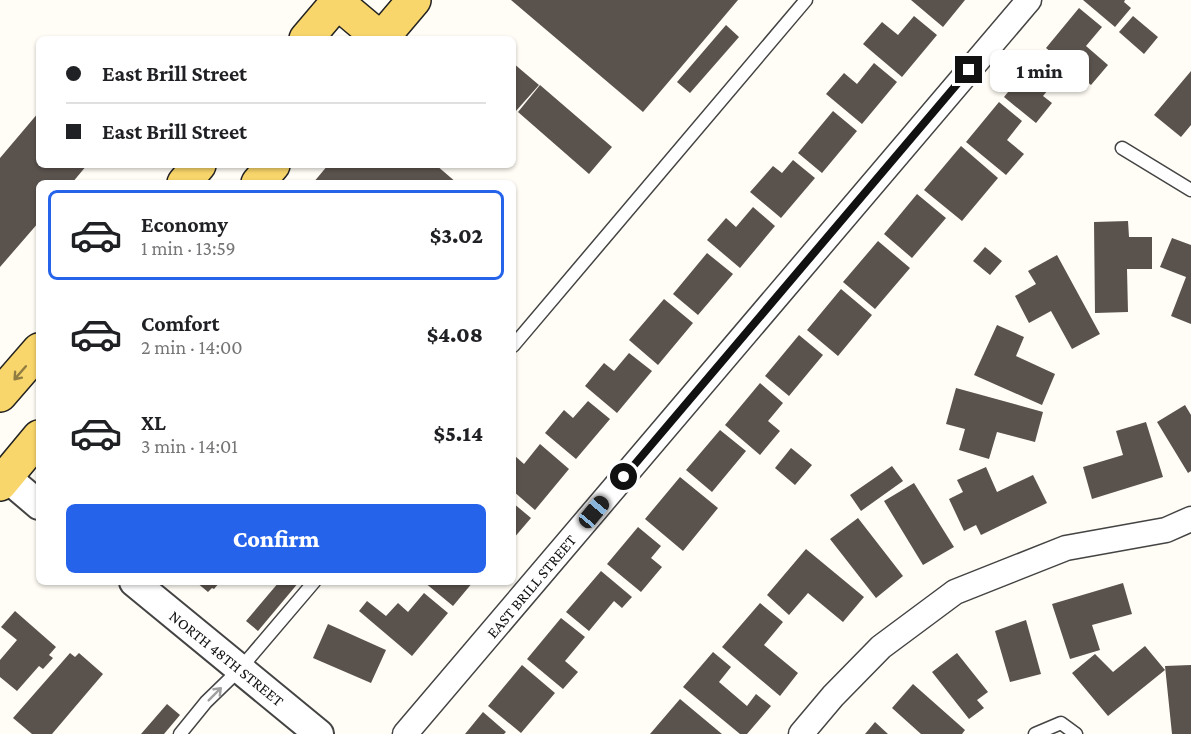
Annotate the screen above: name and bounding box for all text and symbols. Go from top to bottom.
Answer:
callout: 1 min [990,49,1089,91]
route end [955,56,982,83]
text: 1 min [1016,60,1063,82]
text: East Brill Street [102,61,247,86]
text: East Brill Street [102,119,247,144]
icon: car [69,208,123,262]
text: Economy [141,212,228,237]
text: $3.02 [430,223,483,248]
text: 1 min · 13:59 [141,237,236,259]
icon: car [69,307,123,361]
text: Comfort [141,311,219,336]
text: $4.08 [427,322,483,347]
text: 2 min · 14:00 [141,336,243,358]
one-way arrow [13,365,26,381]
icon: car [69,406,123,460]
text: XL [141,410,166,435]
text: $5.14 [434,421,483,446]
text: 3 min · 14:01 [141,435,238,457]
route start [610,463,637,490]
car [576,492,612,532]
button: Confirm [66,504,486,573]
street label: EAST BRILL STREET [483,531,580,641]
street label: NORTH 48TH STREET [166,607,287,710]
one-way arrow [208,686,223,701]

